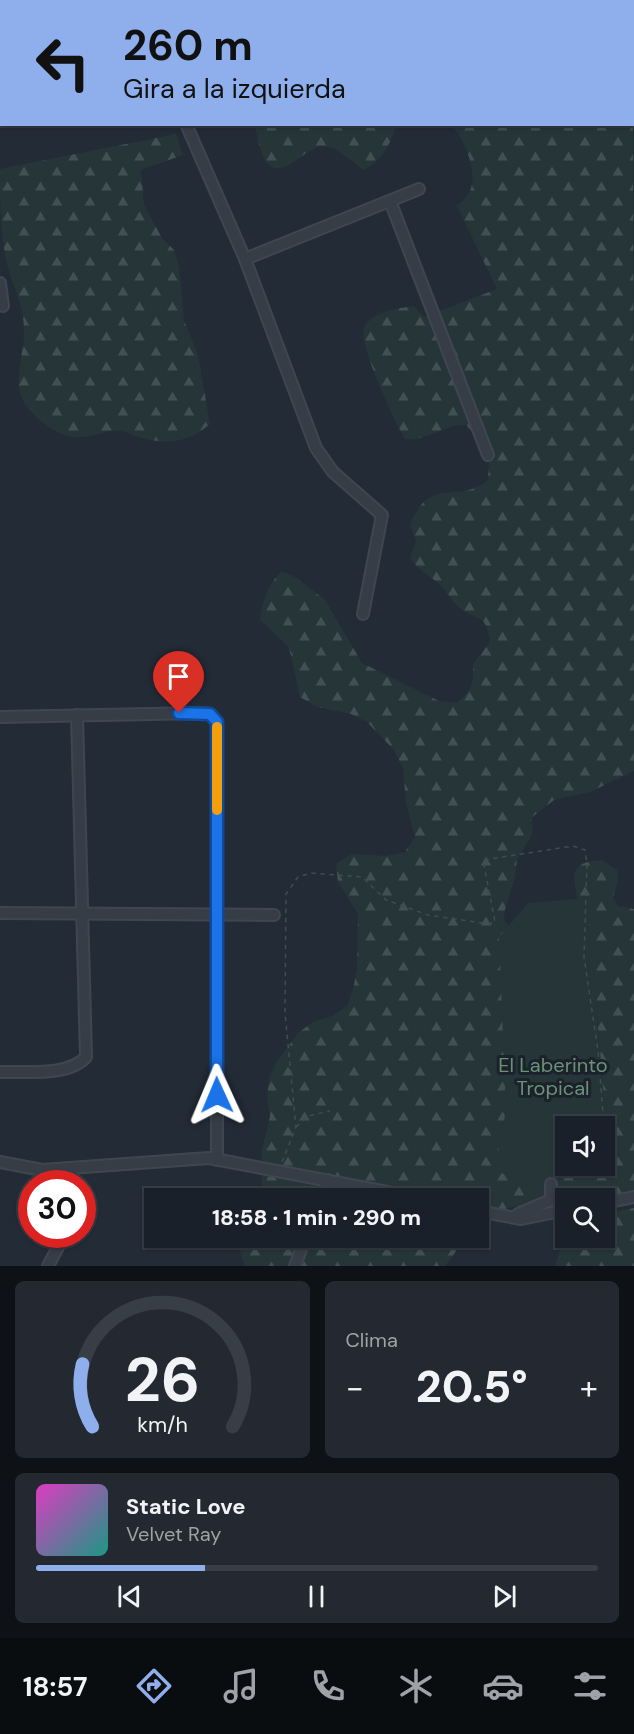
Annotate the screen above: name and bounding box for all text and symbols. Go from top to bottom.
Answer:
text: 260 m [123,18,253,73]
icon: left [24,24,102,102]
text: Gira a la izquierda [123,71,346,106]
pin [153,651,204,713]
icon: arrive [162,660,195,693]
park label: El Laberinto Tropical [498,1052,608,1101]
position arrow [185,1063,249,1127]
map controls [555,1116,615,1248]
button: sound [555,1116,615,1176]
speed limit sign: 30 [18,1170,96,1248]
button: search [555,1188,615,1248]
text: 18:58 · 1 min · 290 m [212,1203,421,1232]
text: Clima [346,1327,398,1353]
text: 26 [124,1339,200,1420]
text: 20.5° [416,1357,528,1416]
text: − [346,1366,364,1409]
text: + [580,1366,598,1409]
text: km/h [137,1411,188,1439]
text: Static Love [126,1492,246,1521]
text: Velvet Ray [126,1521,221,1547]
icon: previous [113,1580,146,1613]
icon: pause [300,1580,333,1613]
icon: next [488,1580,521,1613]
icon: directions [133,1665,175,1707]
icon: music [220,1665,262,1707]
icon: phone [307,1665,349,1707]
icon: climate [395,1665,437,1707]
icon: car [482,1665,524,1707]
icon: filters [569,1665,611,1707]
text: 18:57 [23,1669,88,1704]

